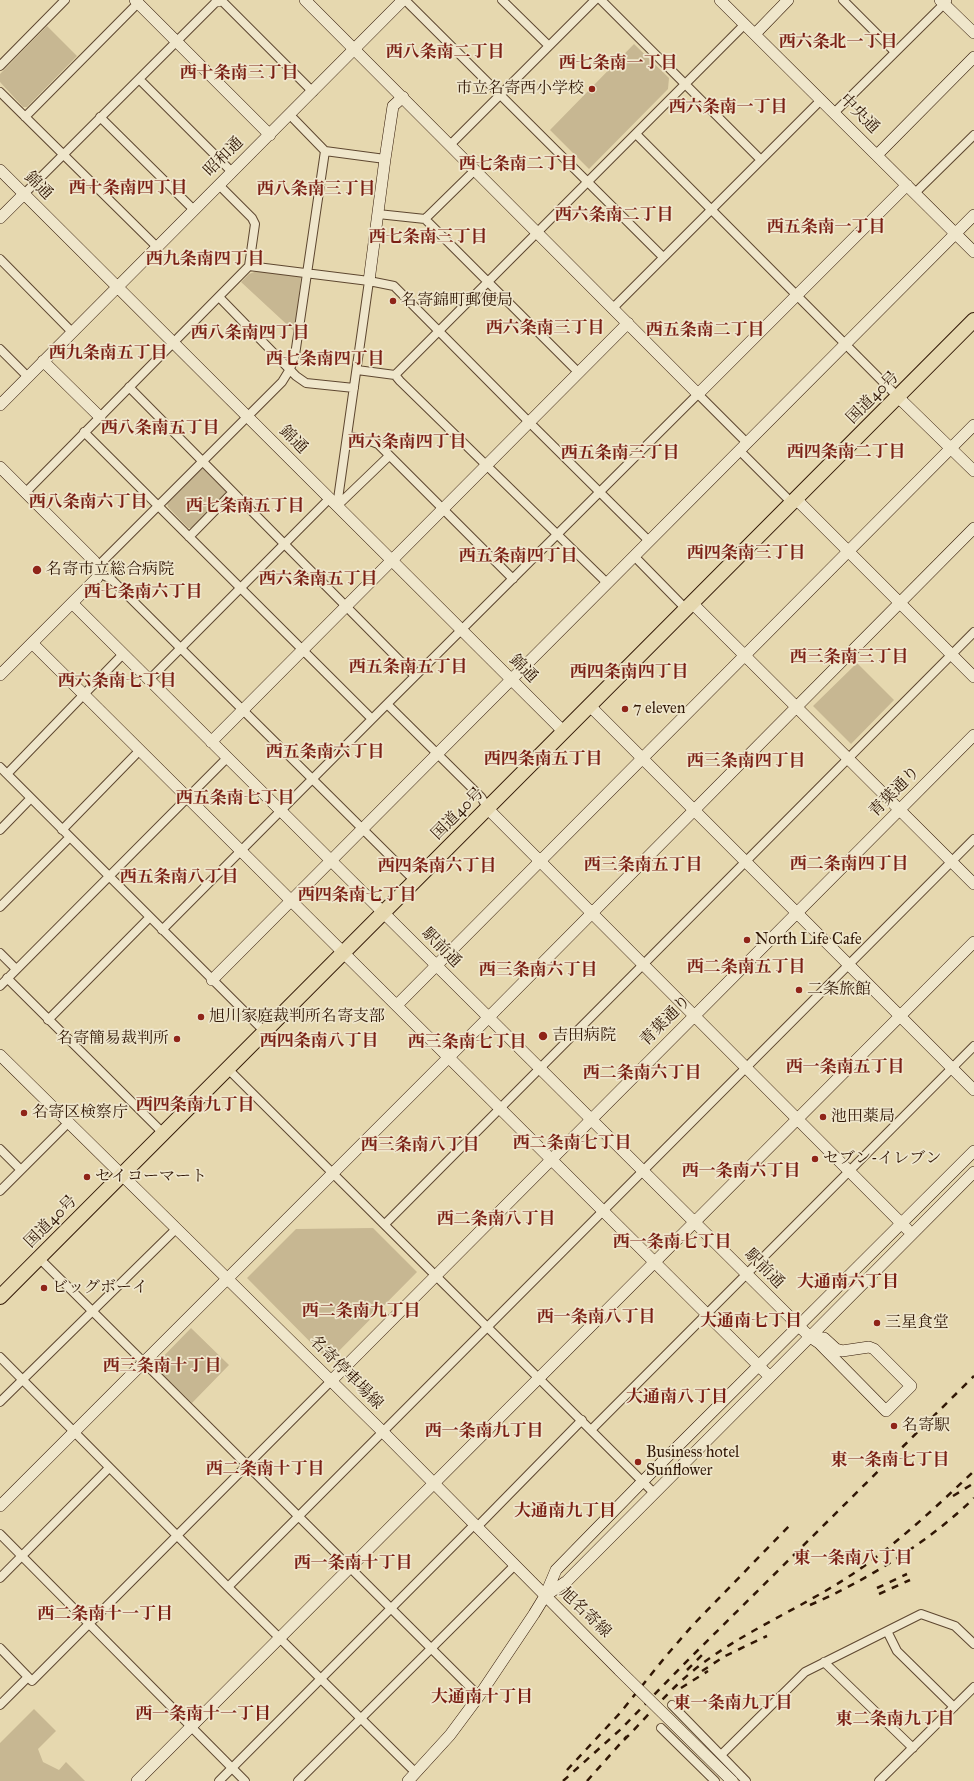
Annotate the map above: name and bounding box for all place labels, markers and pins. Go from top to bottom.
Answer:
place label: 市立名寄西小学校 [456,79,584,99]
marker: 市立名寄西小学校 [587,84,597,94]
place label: 名寄錦町郵便局 [401,291,513,311]
marker: 名寄錦町郵便局 [388,296,398,306]
place label: 名寄市立総合病院 [46,560,174,580]
marker: 名寄市立総合病院 [31,564,43,576]
place label: 7 eleven [633,699,685,719]
marker: 7 eleven [620,704,630,714]
place label: North Life Cafe [755,930,862,950]
marker: North Life Cafe [742,935,752,945]
place label: 二条旅館 [807,980,871,1000]
marker: 二条旅館 [794,985,804,995]
place label: 旭川家庭裁判所名寄支部 [209,1007,385,1027]
marker: 旭川家庭裁判所名寄支部 [196,1012,206,1022]
place label: 吉田病院 [552,1026,616,1046]
place label: 名寄簡易裁判所 [57,1029,169,1049]
marker: 吉田病院 [537,1030,549,1042]
marker: 名寄簡易裁判所 [172,1034,182,1044]
place label: 名寄区検察庁 [32,1103,128,1123]
place label: 池田薬局 [831,1107,895,1127]
marker: 名寄区検察庁 [19,1108,29,1118]
marker: 池田薬局 [818,1112,828,1122]
place label: セブン-イレブン [823,1149,942,1169]
marker: セブン-イレブン [810,1154,820,1164]
place label: セイコーマート [95,1167,207,1187]
marker: セイコーマート [82,1172,92,1182]
place label: ビッグボーイ [52,1278,148,1298]
marker: ビッグボーイ [39,1283,49,1293]
place label: 三星食堂 [885,1313,949,1333]
marker: 三星食堂 [872,1318,882,1328]
place label: 名寄駅 [902,1416,950,1436]
marker: 名寄駅 [889,1421,899,1431]
place label: Business hotel Sunflower [646,1443,739,1481]
marker: Business hotel Sunflower [633,1457,643,1467]

